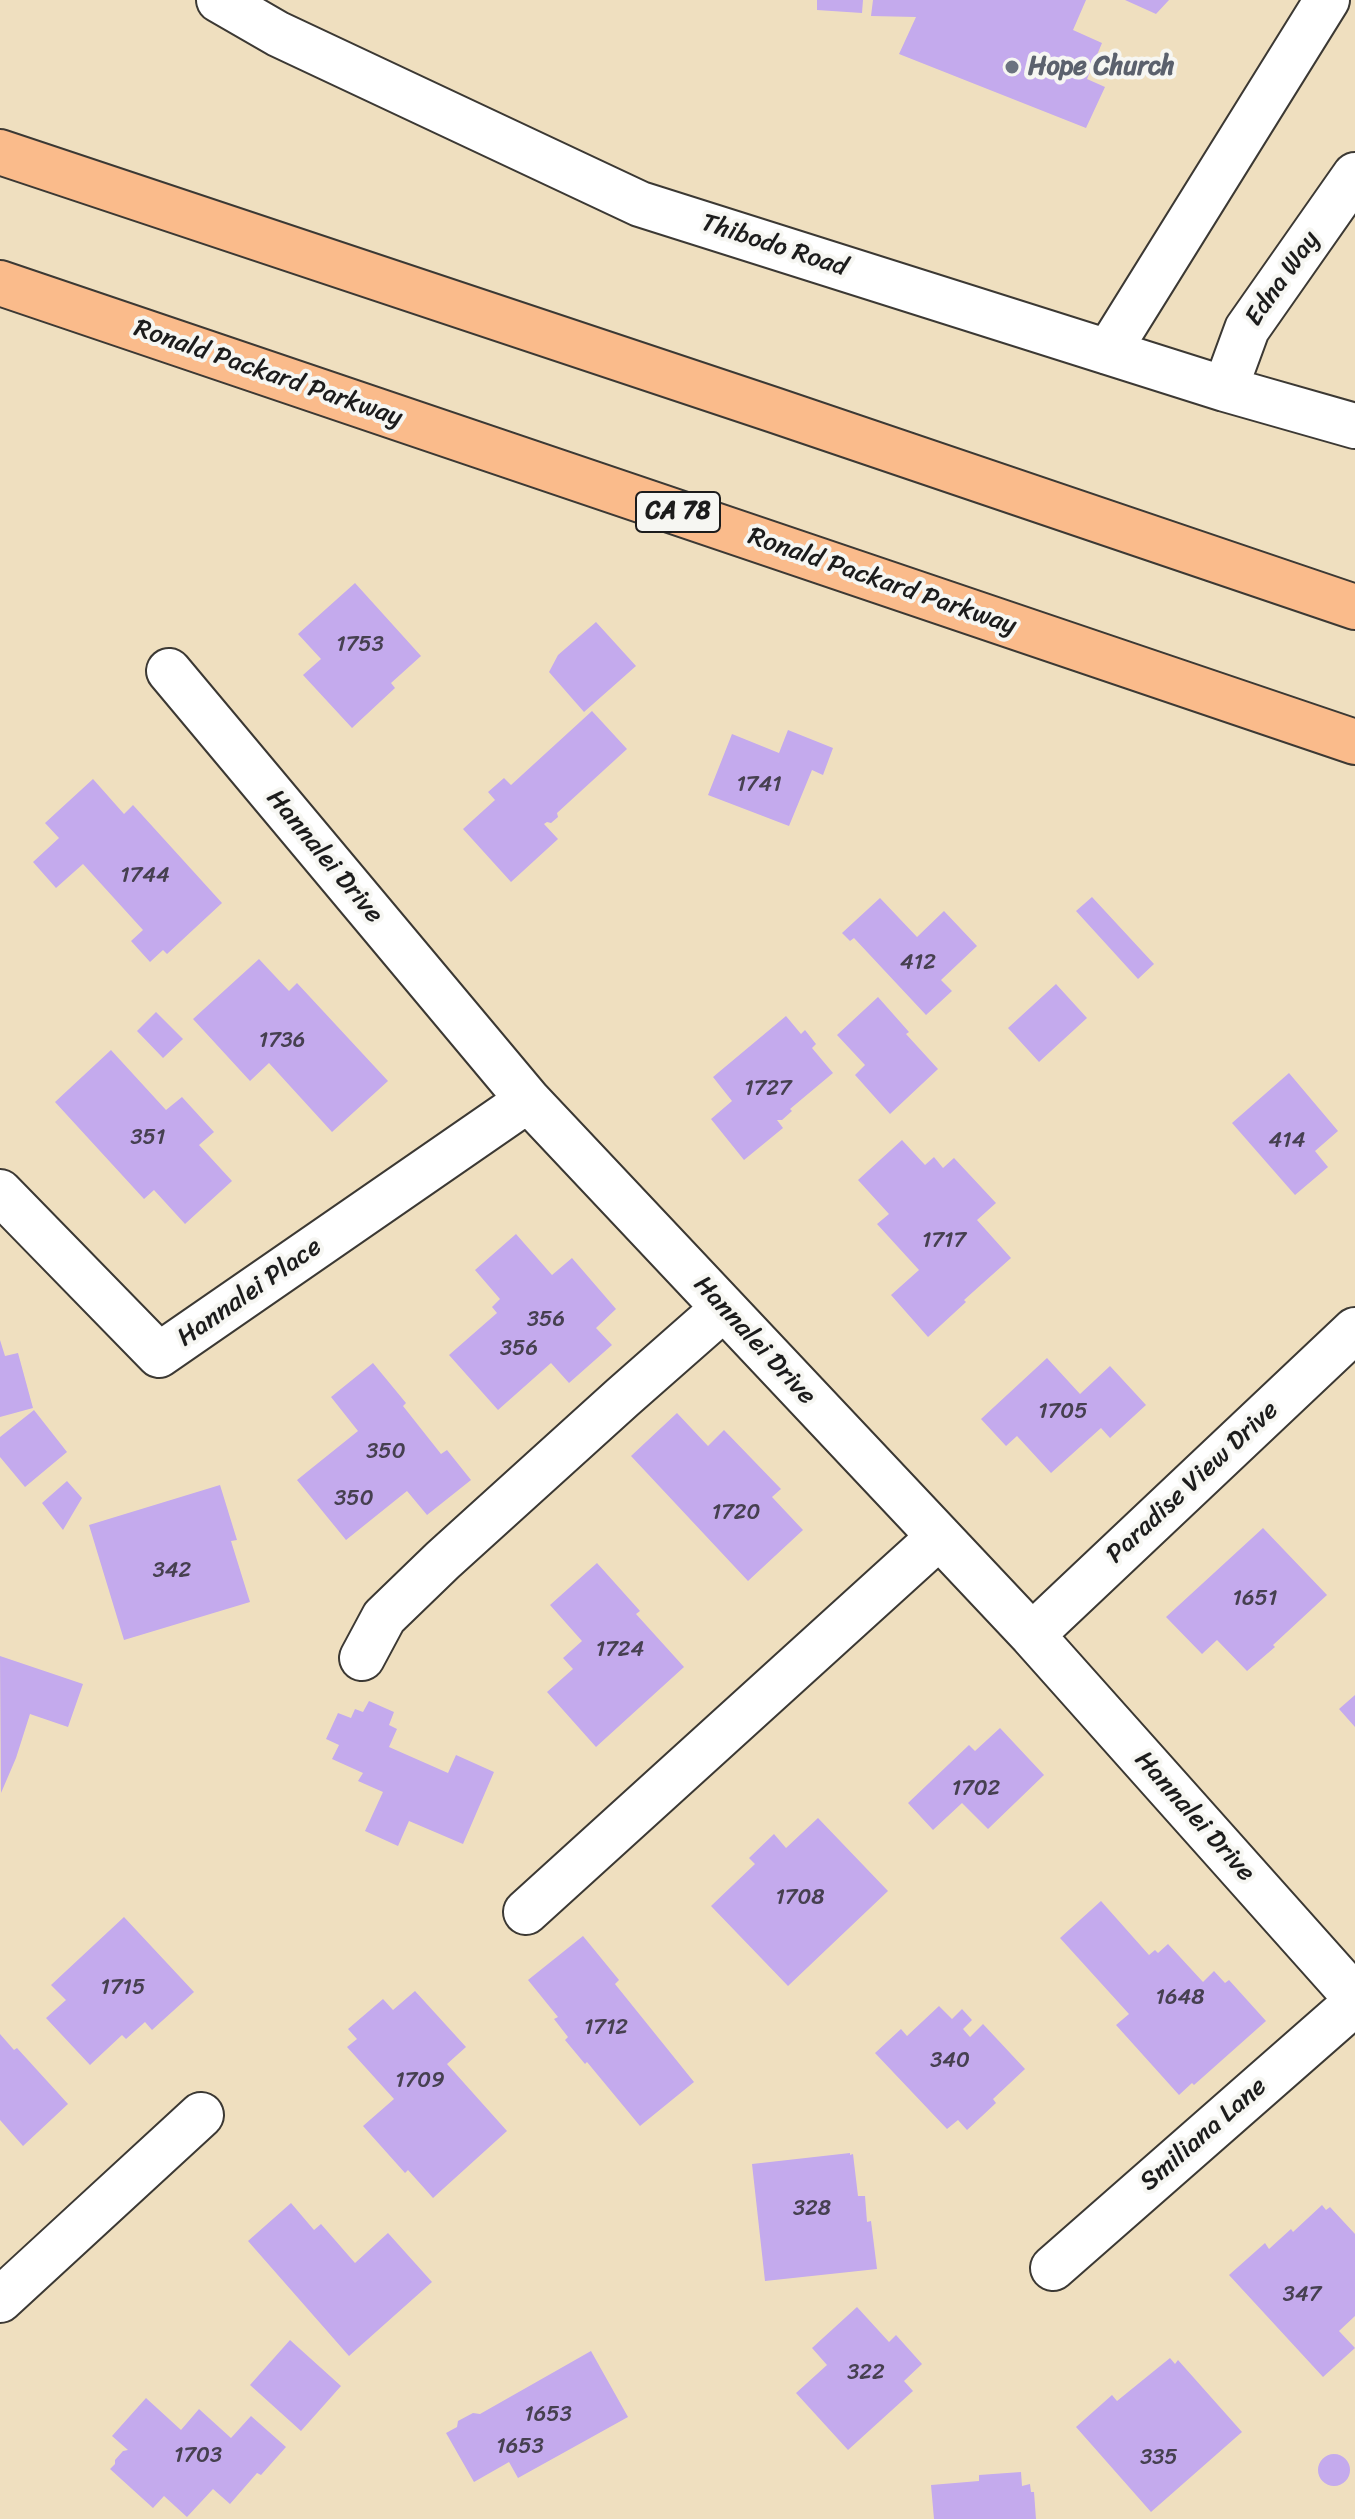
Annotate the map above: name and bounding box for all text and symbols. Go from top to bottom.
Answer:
place label: Hope Church [1028,51,1175,83]
marker: Hope Church [1003,58,1021,76]
street label: Thibodo Road [697,208,851,284]
street label: Edna Way [1239,226,1327,332]
street label: Ronald Packard Parkway [130,313,406,435]
road number: CA 78 [636,492,720,532]
street label: Ronald Packard Parkway [744,521,1020,643]
house number: 1753 [336,632,384,658]
house number: 1741 [736,772,782,798]
street label: Hannalei Drive [259,784,389,930]
house number: 1744 [120,863,170,889]
house number: 412 [900,950,936,976]
house number: 1736 [259,1028,305,1054]
house number: 1727 [744,1076,792,1102]
house number: 351 [131,1125,165,1151]
house number: 414 [1269,1128,1305,1154]
house number: 1717 [922,1228,966,1254]
street label: Hannalei Place [172,1232,328,1354]
street label: Hannalei Drive [686,1270,822,1412]
house number: 356 [527,1307,565,1333]
house number: 356 [500,1336,538,1362]
street label: Paradise View Drive [1101,1395,1285,1571]
house number: 1705 [1038,1399,1088,1425]
house number: 350 [366,1439,406,1465]
house number: 350 [334,1486,374,1512]
house number: 1720 [712,1500,760,1526]
house number: 342 [153,1558,191,1584]
house number: 1651 [1233,1586,1277,1612]
house number: 1724 [596,1637,644,1663]
street label: Hannalei Drive [1127,1745,1261,1889]
house number: 1702 [952,1776,1000,1802]
house number: 1708 [775,1885,825,1911]
house number: 1715 [101,1975,145,2001]
house number: 1648 [1156,1985,1204,2011]
house number: 1712 [584,2015,628,2041]
house number: 340 [930,2048,970,2074]
house number: 1709 [395,2068,445,2094]
street label: Smiliana Lane [1134,2072,1274,2198]
house number: 328 [793,2196,831,2222]
house number: 347 [1283,2282,1321,2308]
house number: 322 [847,2360,885,2386]
house number: 1653 [524,2402,572,2428]
house number: 1653 [496,2434,544,2460]
house number: 1703 [174,2443,222,2469]
house number: 335 [1140,2445,1178,2471]

